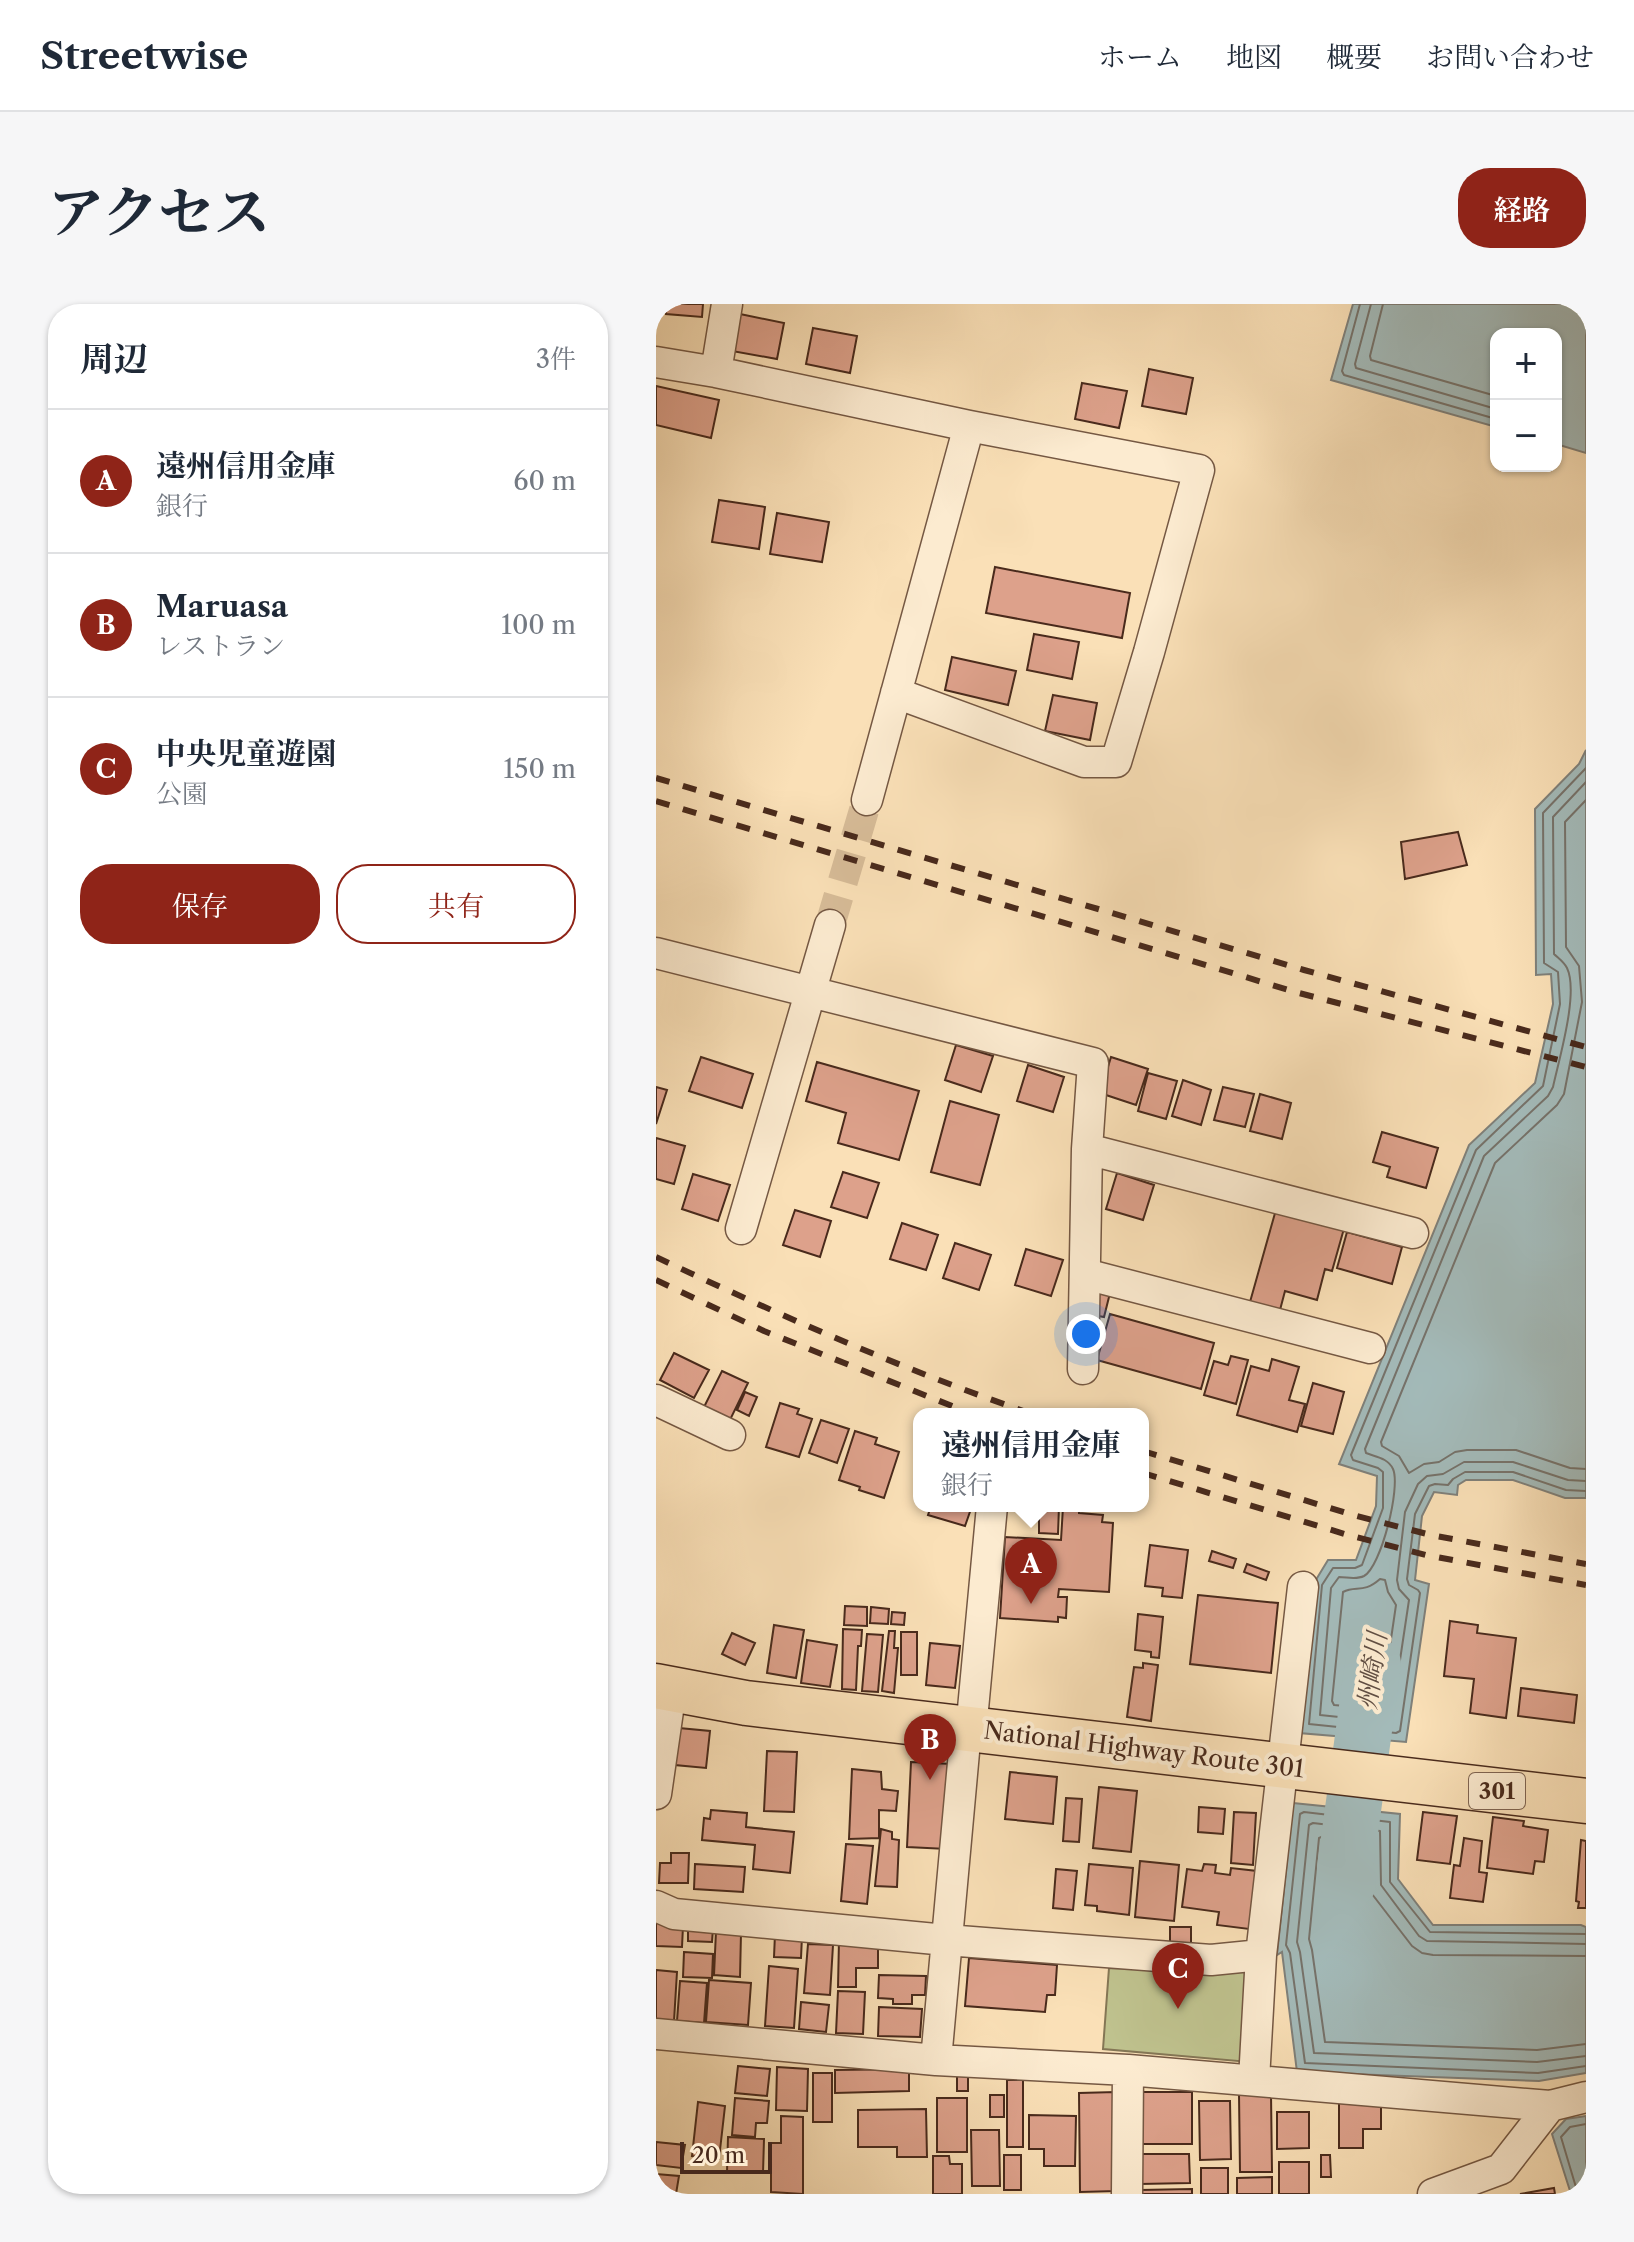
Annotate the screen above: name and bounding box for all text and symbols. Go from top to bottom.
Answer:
text: Streetwise [40,32,248,79]
text: ホーム [1098,40,1182,74]
text: 地図 [1226,40,1282,74]
text: 概要 [1326,40,1382,74]
text: お問い合わせ [1426,40,1594,74]
button: 経路 [1458,168,1586,248]
text: アクセス [48,178,270,247]
map controls [1490,328,1562,472]
button: + [1490,328,1562,400]
text: 周辺 [80,338,148,380]
text: 3件 [536,343,576,375]
button: − [1490,400,1562,472]
text: 遠州信用金庫 [156,447,336,484]
text: A [96,465,116,497]
text: 60 m [513,465,576,497]
text: 銀行 [156,490,208,522]
text: Maruasa [156,588,288,625]
text: B [96,609,116,641]
text: 100 m [501,609,576,641]
text: レストラン [156,630,285,662]
text: 中央児童遊園 [156,735,336,772]
text: C [96,753,116,785]
text: 150 m [503,753,576,785]
text: 公園 [156,778,208,810]
button: 保存 [80,864,320,944]
button: 共有 [336,864,576,944]
your location [1066,1314,1106,1354]
popup [913,1408,1149,1512]
text: 遠州信用金庫 [941,1426,1121,1463]
text: 銀行 [941,1469,993,1501]
pin: A [1005,1538,1057,1604]
water label: 州崎川 [1351,1627,1394,1712]
pin: B [904,1714,956,1780]
street label: National Highway Route 301 [982,1715,1306,1784]
road number: 301 [1469,1773,1525,1809]
pin: C [1152,1943,1204,2009]
scale bar [680,2138,772,2174]
text: 20 m [692,2142,745,2169]

